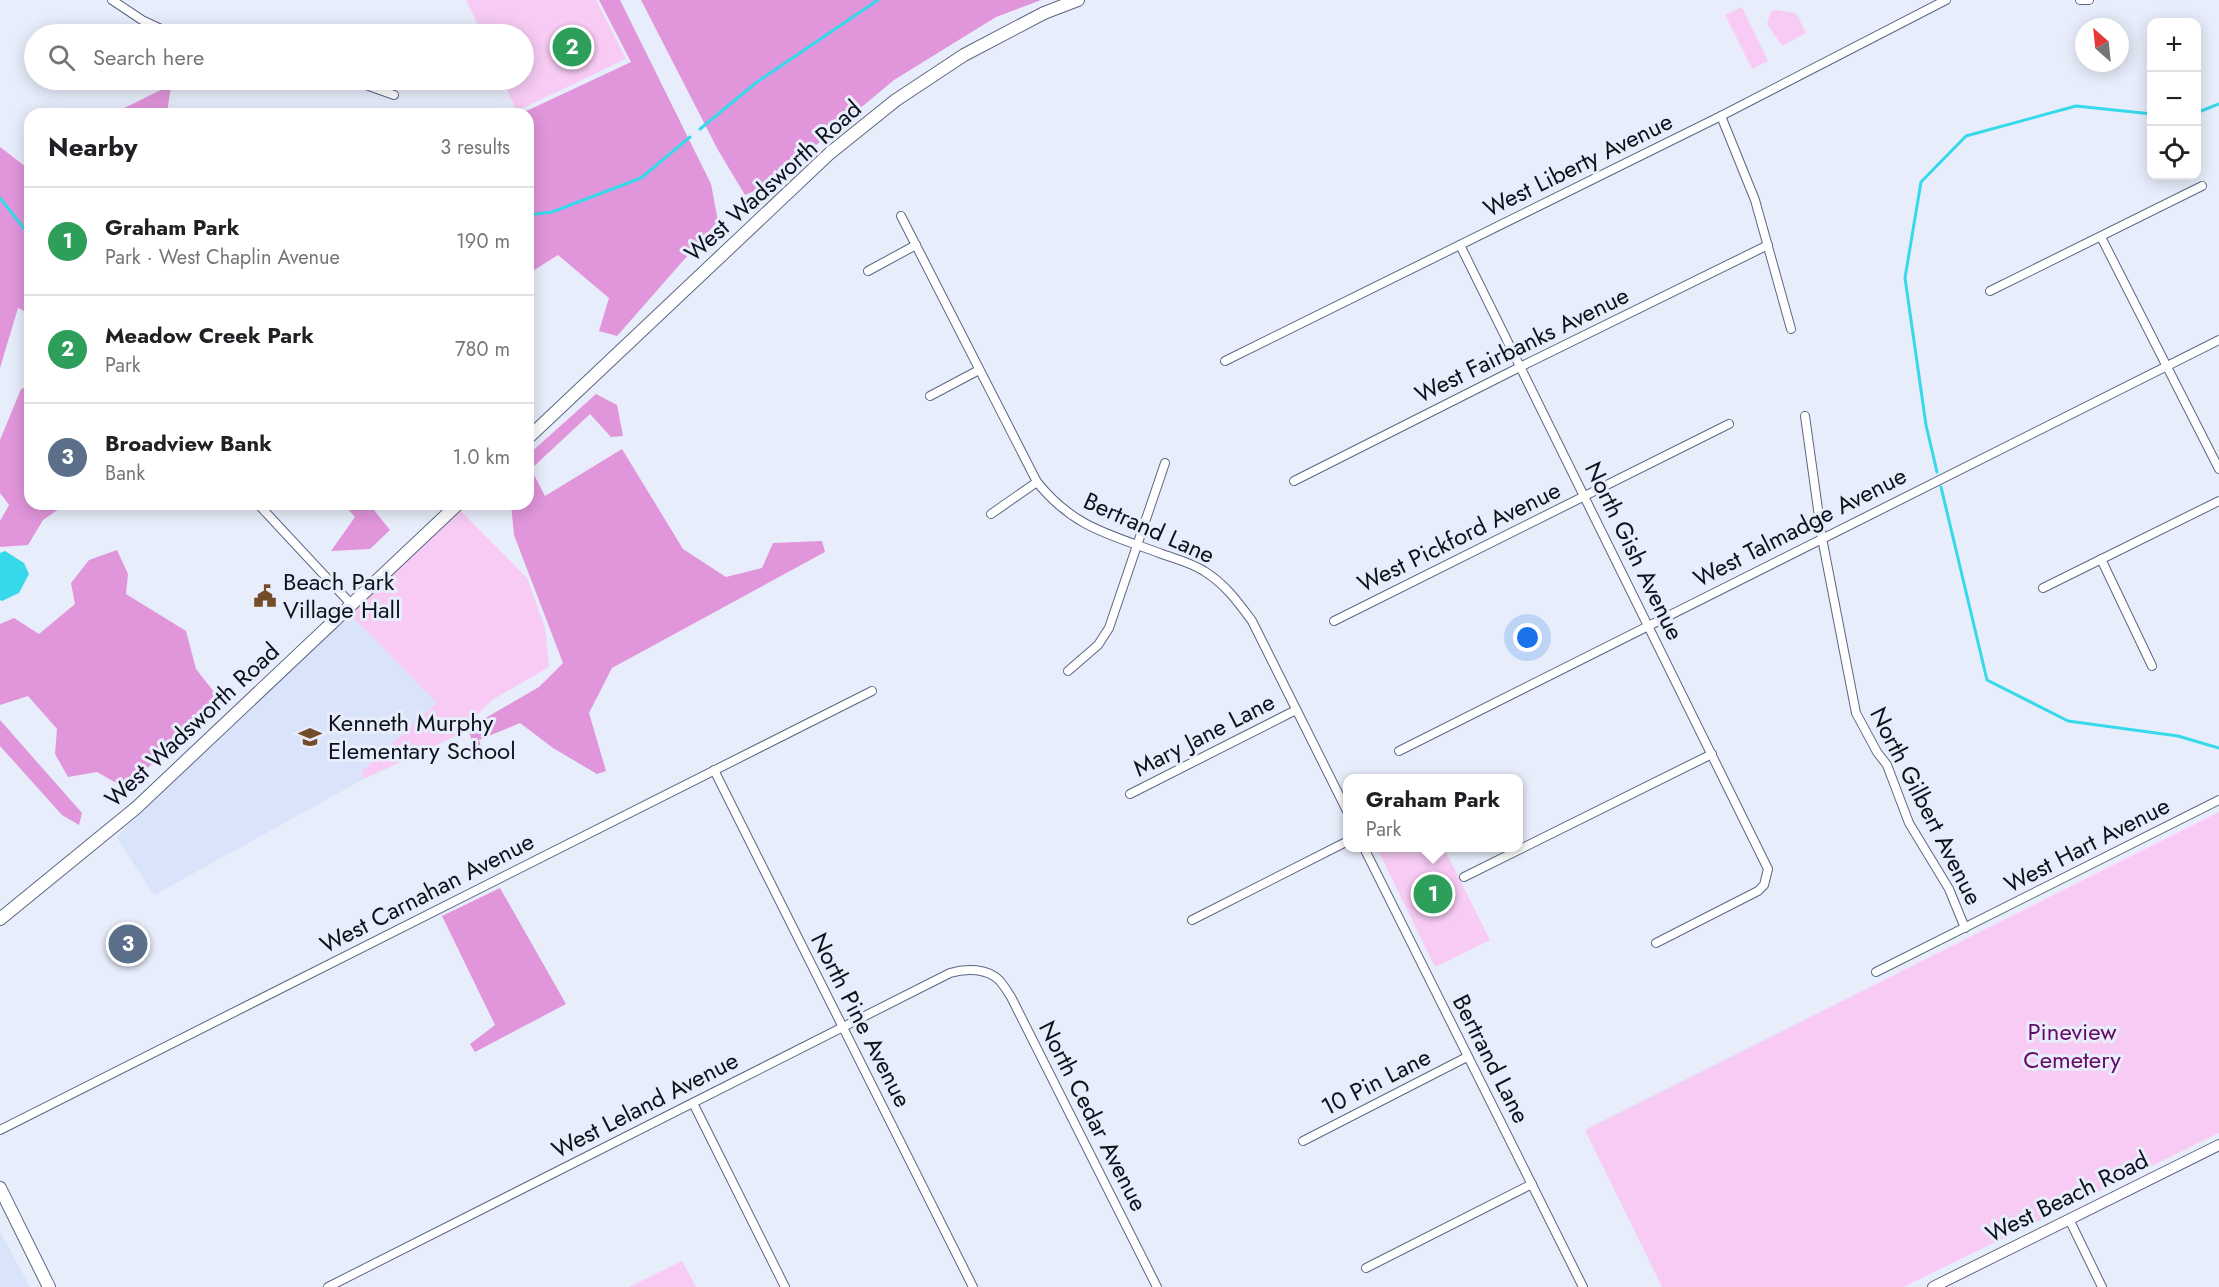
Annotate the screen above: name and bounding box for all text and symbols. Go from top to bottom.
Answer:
north arrow [2075,18,2129,72]
map controls [2147,18,2201,180]
button: + [2147,18,2201,72]
search box [24,24,534,90]
pin: 2 [552,24,592,70]
icon: search [45,41,78,74]
text: Search here [93,41,204,73]
button: − [2147,72,2201,126]
street label: West Wadsworth Road [676,91,869,270]
street label: West Liberty Avenue [1477,104,1678,226]
button: locate [2147,126,2201,180]
text: Nearby [48,128,137,166]
text: 3 results [440,133,510,162]
text: Graham Park [105,211,239,243]
text: 1 [62,227,73,256]
text: 190 m [456,227,510,256]
text: Park · West Chaplin Avenue [105,243,340,272]
street label: West Fairbanks Avenue [1409,277,1635,412]
text: Meadow Creek Park [105,319,314,351]
text: 2 [61,335,74,364]
text: 780 m [455,335,510,364]
text: Park [105,351,141,380]
text: Broadview Bank [105,427,272,459]
text: 3 [61,443,74,472]
text: 1.0 km [453,443,510,472]
street label: North Gish Avenue [1576,456,1693,646]
street label: West Talmadge Avenue [1687,458,1912,595]
text: Bank [105,459,145,488]
street label: West Pickford Avenue [1351,472,1566,601]
street label: Bertrand Lane [1078,483,1220,572]
place label: Beach Park Village Hall [283,564,401,627]
public building icon: Beach Park Village Hall [252,583,278,609]
your location [1513,623,1542,652]
street label: West Wadsworth Road [96,634,287,815]
street label: Mary Jane Lane [1127,684,1281,785]
street label: North Gilbert Avenue [1861,701,1991,911]
place label: Kenneth Murphy Elementary School [328,705,516,768]
school or university icon: Kenneth Murphy Elementary School [297,724,323,750]
popup [1343,774,1523,852]
text: Graham Park [1366,783,1500,815]
street label: West Hart Avenue [1998,788,2176,901]
text: Park [1366,815,1401,844]
street label: West Carnahan Avenue [314,823,540,962]
pin: 1 [1414,872,1452,916]
pin: 3 [108,922,148,966]
street label: North Pine Avenue [802,926,921,1113]
street label: Bertrand Lane [1444,988,1539,1129]
street label: North Cedar Avenue [1030,1014,1157,1217]
park label: Pineview Cemetery [2023,1014,2121,1077]
street label: 10 Pin Lane [1315,1039,1437,1124]
street label: West Leland Avenue [545,1042,744,1167]
street label: West Beach Road [1979,1142,2154,1251]

